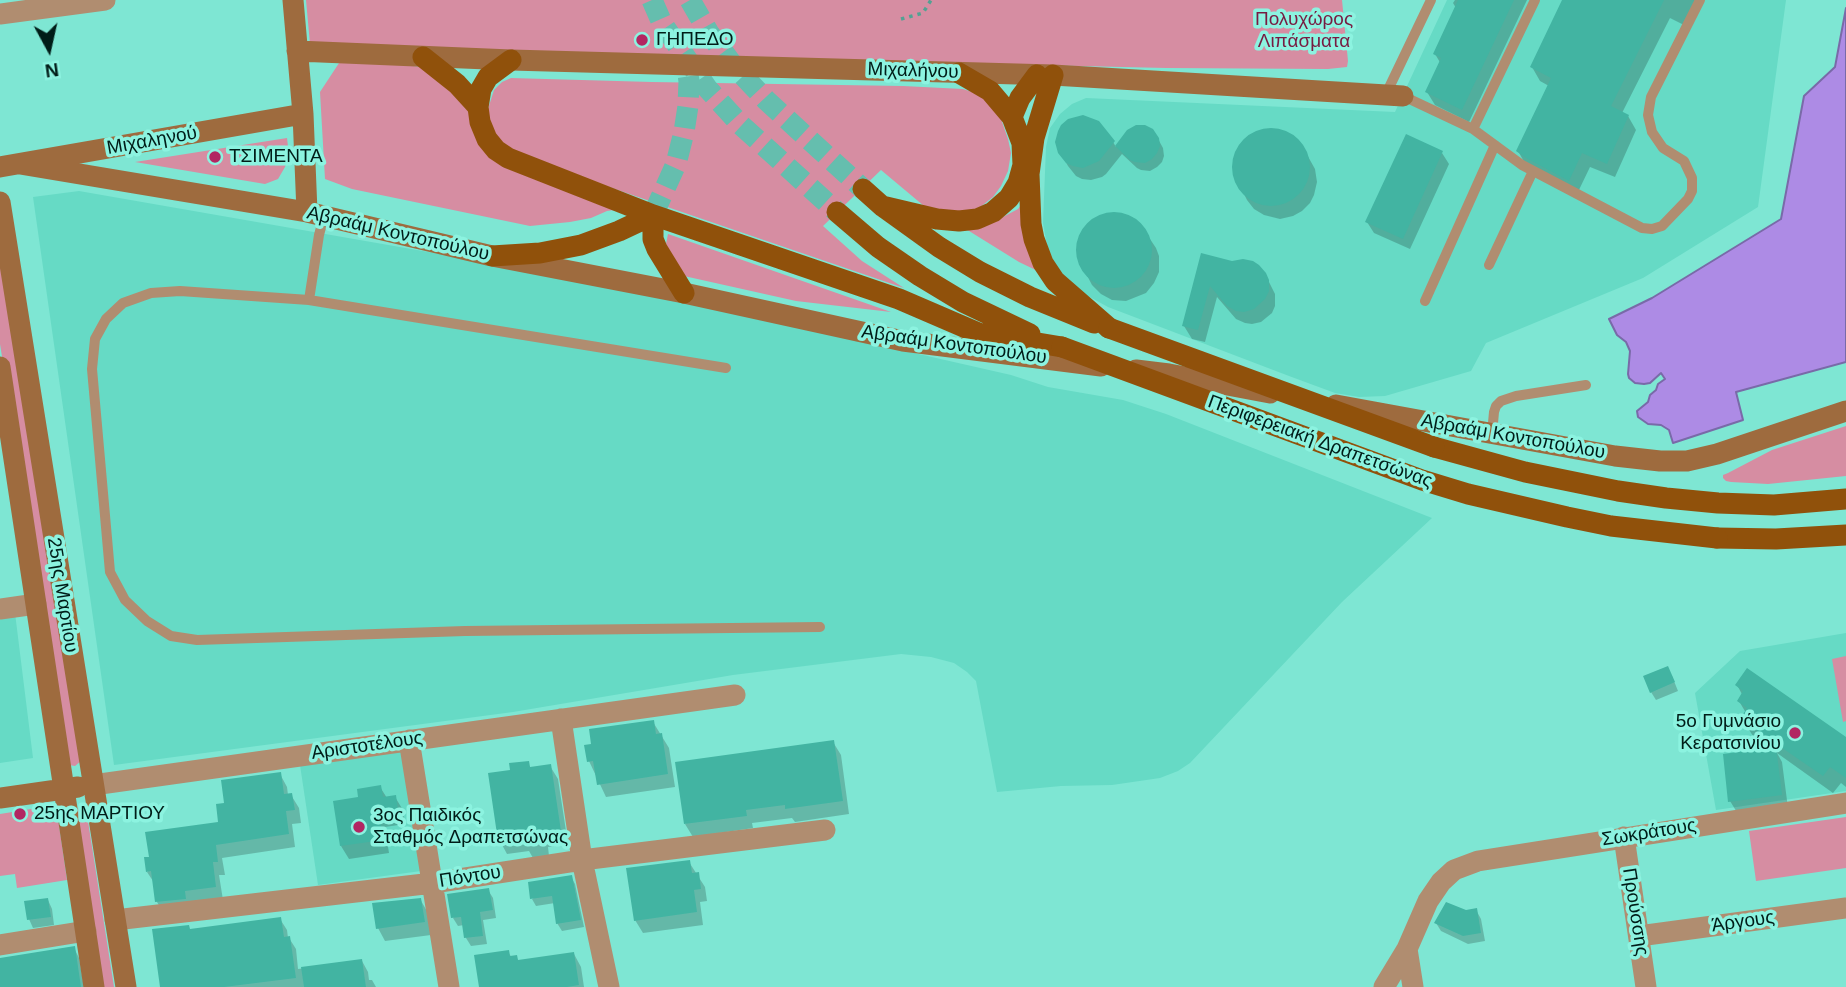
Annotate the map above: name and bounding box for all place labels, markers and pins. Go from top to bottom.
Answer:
place label: ΓΗΠΕΔΟ [656,29,734,51]
marker: ΓΗΠΕΔΟ [634,32,650,48]
place label: ΤΣΙΜΕΝΤΑ [229,146,323,168]
marker: ΤΣΙΜΕΝΤΑ [207,149,223,165]
place label: 5ο Γυμνάσιο Κερατσινίου [1676,711,1781,755]
marker: 5ο Γυμνάσιο Κερατσινίου [1787,725,1803,741]
place label: 25ης ΜΑΡΤΙΟΥ [34,803,165,825]
place label: 3ος Παιδικός Σταθμός Δραπετσώνας [373,805,568,849]
marker: 25ης ΜΑΡΤΙΟΥ [12,806,28,822]
marker: 3ος Παιδικός Σταθμός Δραπετσώνας [351,819,367,835]

